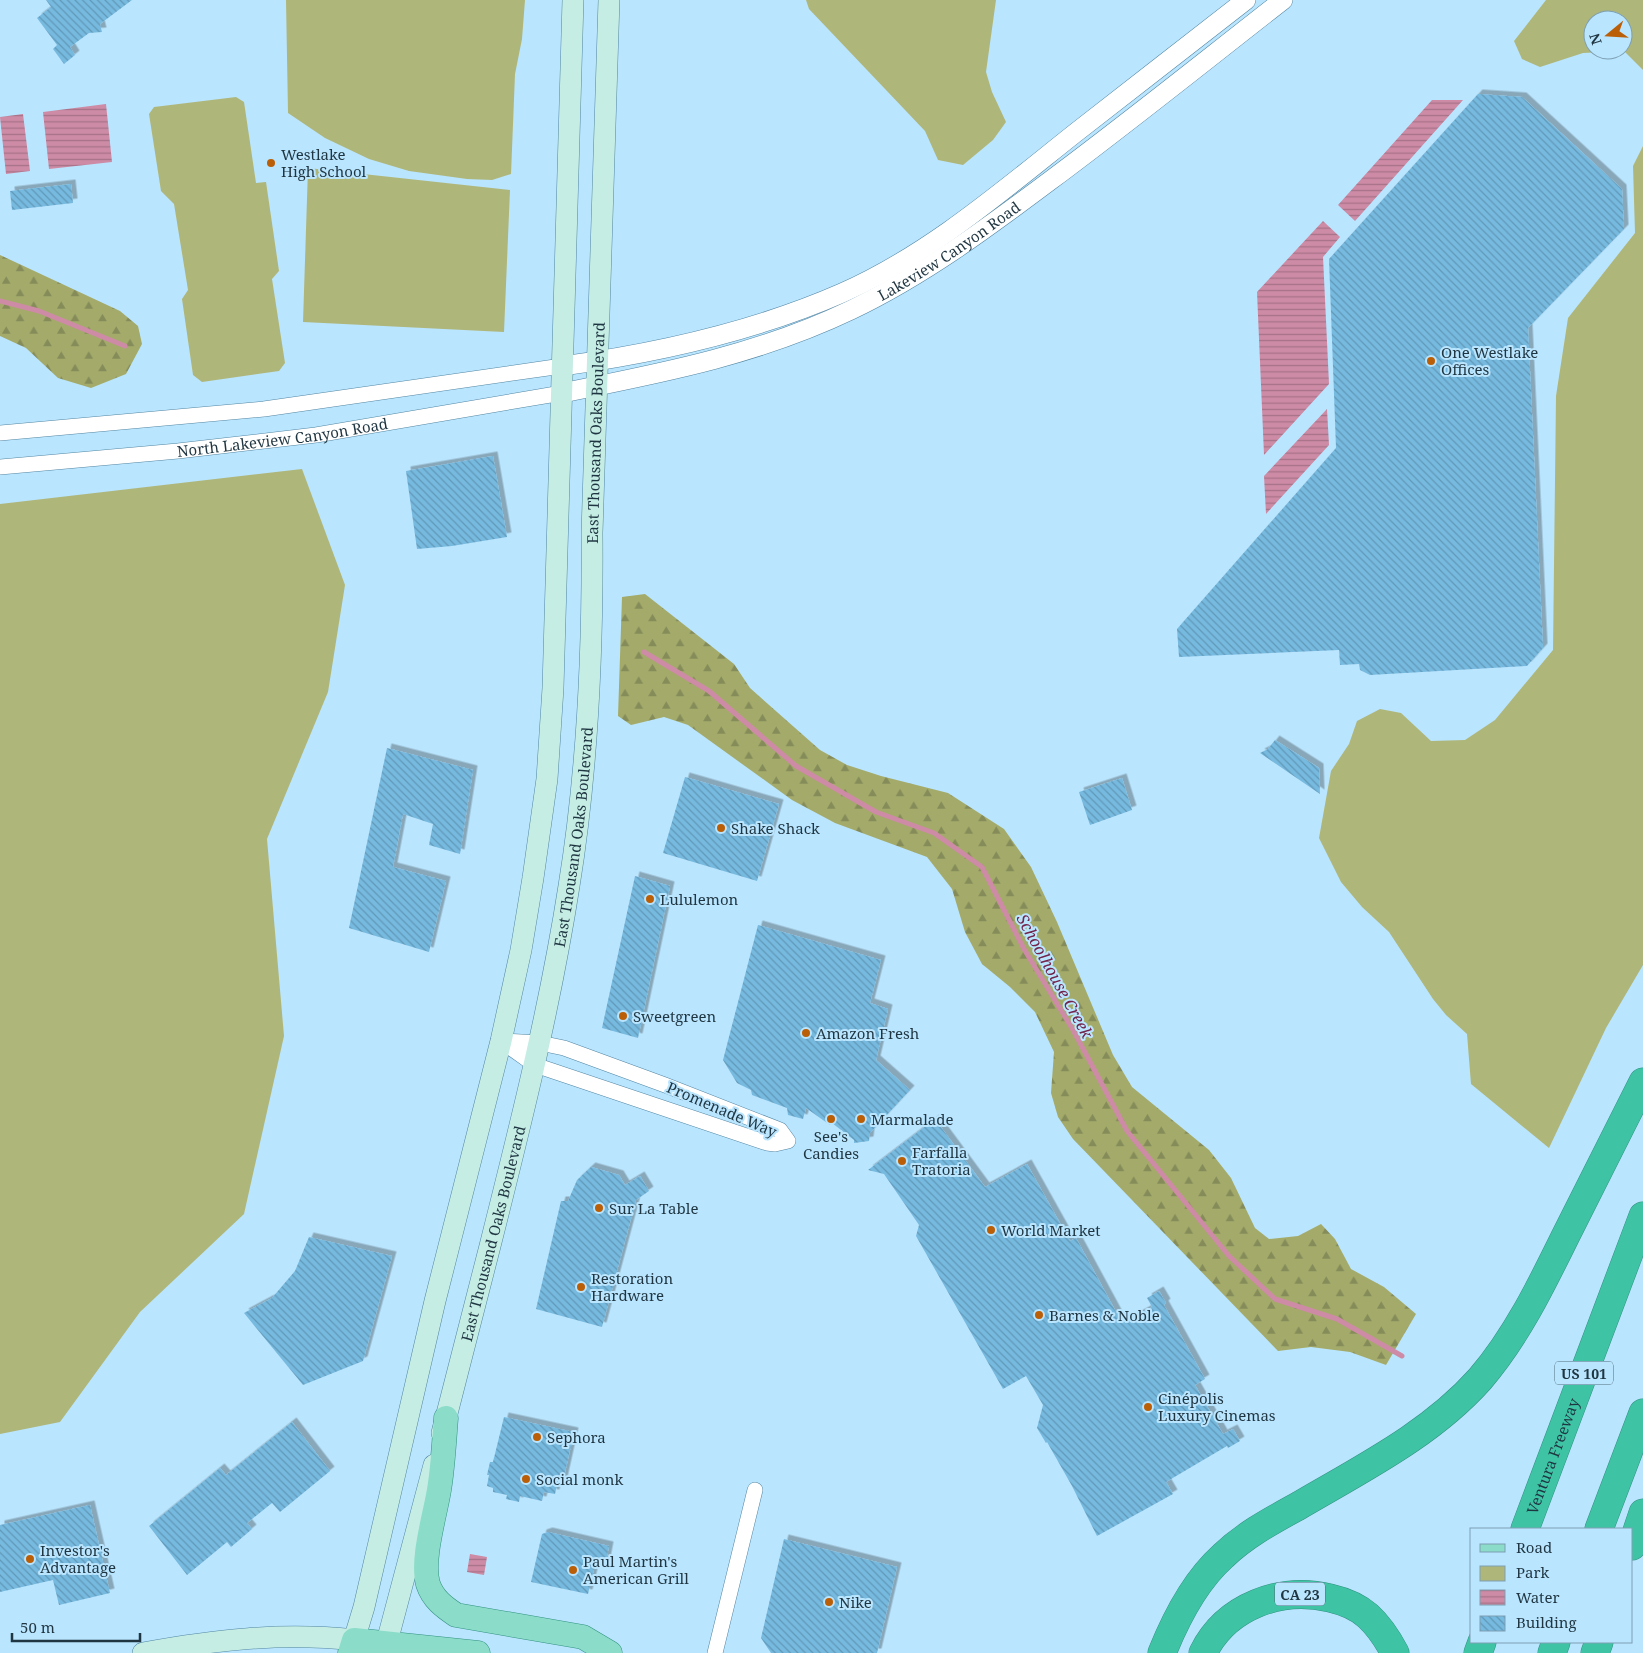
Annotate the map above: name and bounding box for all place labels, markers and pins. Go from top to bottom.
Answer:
place label: Westlake High School [281,144,367,181]
marker: Westlake High School [265,157,277,169]
place label: One Westlake Offices [1441,342,1538,379]
marker: One Westlake Offices [1425,355,1437,367]
place label: Shake Shack [731,818,820,838]
marker: Shake Shack [715,822,727,834]
place label: Lululemon [660,889,739,909]
marker: Lululemon [644,893,656,905]
place label: Sweetgreen [633,1006,716,1026]
marker: Sweetgreen [617,1010,629,1022]
place label: Amazon Fresh [816,1023,920,1043]
marker: Amazon Fresh [800,1027,812,1039]
place label: Marmalade [871,1109,954,1129]
marker: See's Candies [825,1113,837,1125]
marker: Marmalade [855,1113,867,1125]
place label: See's Candies [803,1126,859,1163]
place label: Farfalla Tratoria [912,1142,971,1179]
marker: Farfalla Tratoria [896,1155,908,1167]
place label: Sur La Table [609,1198,698,1218]
marker: Sur La Table [593,1202,605,1214]
place label: World Market [1001,1220,1101,1240]
marker: World Market [985,1224,997,1236]
place label: Restoration Hardware [591,1268,674,1305]
marker: Restoration Hardware [575,1281,587,1293]
place label: Barnes & Noble [1049,1305,1160,1325]
marker: Barnes & Noble [1033,1309,1045,1321]
place label: Cinépolis Luxury Cinemas [1158,1388,1276,1425]
marker: Cinépolis Luxury Cinemas [1142,1401,1154,1413]
place label: Sephora [547,1427,606,1447]
marker: Sephora [531,1431,543,1443]
place label: Social monk [536,1469,623,1489]
marker: Social monk [520,1473,532,1485]
place label: Investor's Advantage [40,1540,116,1577]
place label: Paul Martin's American Grill [583,1551,689,1588]
marker: Investor's Advantage [24,1553,36,1565]
marker: Paul Martin's American Grill [567,1564,579,1576]
place label: Nike [839,1592,872,1612]
marker: Nike [823,1596,835,1608]

